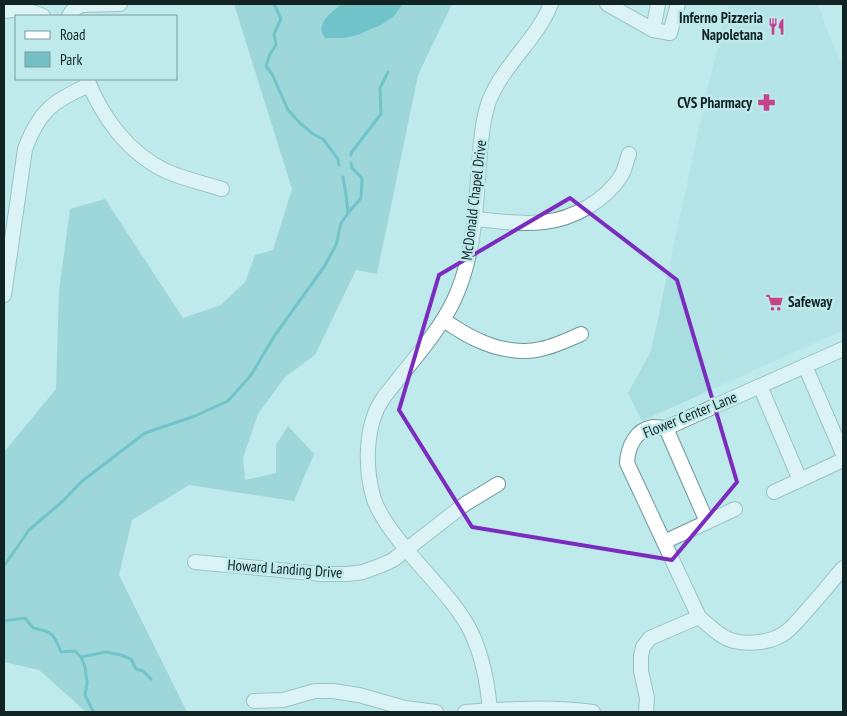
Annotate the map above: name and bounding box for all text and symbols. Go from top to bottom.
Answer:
place label: Inferno Pizzeria Napoletana [679,8,763,44]
legend [15,15,178,80]
restaurant icon: Inferno Pizzeria Napoletana [767,17,787,37]
text: Road [60,25,86,44]
text: Park [60,50,82,69]
place label: CVS Pharmacy [677,93,753,112]
pharmacy icon: CVS Pharmacy [756,93,776,113]
street label: McDonald Chapel Drive [457,139,490,261]
supermarket icon: Safeway [764,292,784,312]
place label: Safeway [788,292,833,311]
street label: Flower Center Lane [640,387,740,442]
street label: Howard Landing Drive [227,555,343,582]

